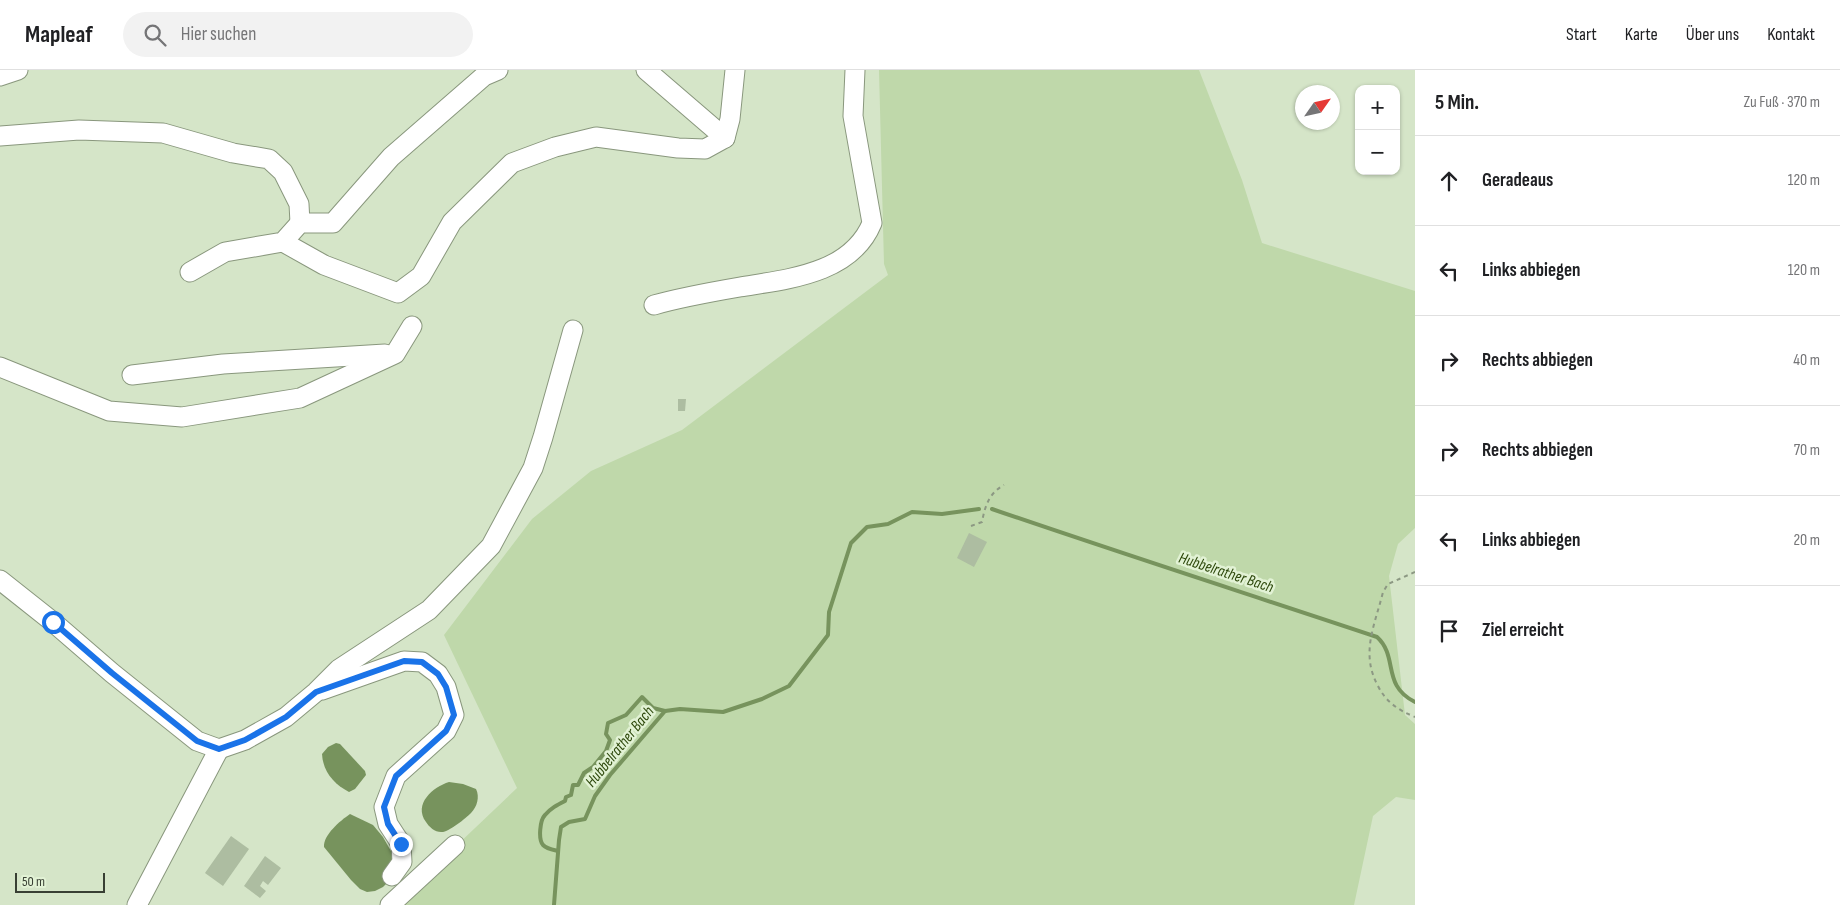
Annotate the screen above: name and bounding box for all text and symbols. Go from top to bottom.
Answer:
search box [123,12,473,57]
text: Mapleaf [25,20,93,49]
icon: search [141,21,169,49]
text: Hier suchen [181,23,256,46]
text: Start [1566,24,1597,45]
text: Karte [1625,24,1658,45]
text: Über uns [1686,24,1739,45]
text: Kontakt [1767,24,1815,45]
north arrow [1295,85,1340,130]
map controls [1355,85,1400,175]
button: + [1355,85,1400,130]
text: 5 Min. [1435,90,1479,115]
text: Zu Fuß · 370 m [1744,93,1820,112]
button: − [1355,130,1400,175]
icon: ahead [1435,167,1463,195]
text: Geradeaus [1482,169,1553,192]
text: 120 m [1788,171,1820,190]
icon: left [1435,257,1463,285]
text: Links abbiegen [1482,259,1580,282]
text: 120 m [1788,261,1820,280]
icon: right [1435,347,1463,375]
text: Rechts abbiegen [1482,349,1593,372]
text: 40 m [1793,351,1820,370]
icon: right [1435,437,1463,465]
text: Rechts abbiegen [1482,439,1593,462]
text: 70 m [1794,441,1820,460]
icon: left [1435,527,1463,555]
text: Links abbiegen [1482,529,1580,552]
text: 20 m [1793,531,1820,550]
water label: Hubbelrather Bach [1176,549,1276,597]
route start [42,611,65,634]
icon: arrive [1435,617,1463,645]
text: Ziel erreicht [1482,619,1564,642]
water label: Hubbelrather Bach [582,703,659,791]
route end [390,833,413,856]
scale bar [15,870,105,893]
text: 50 m [22,873,45,890]

